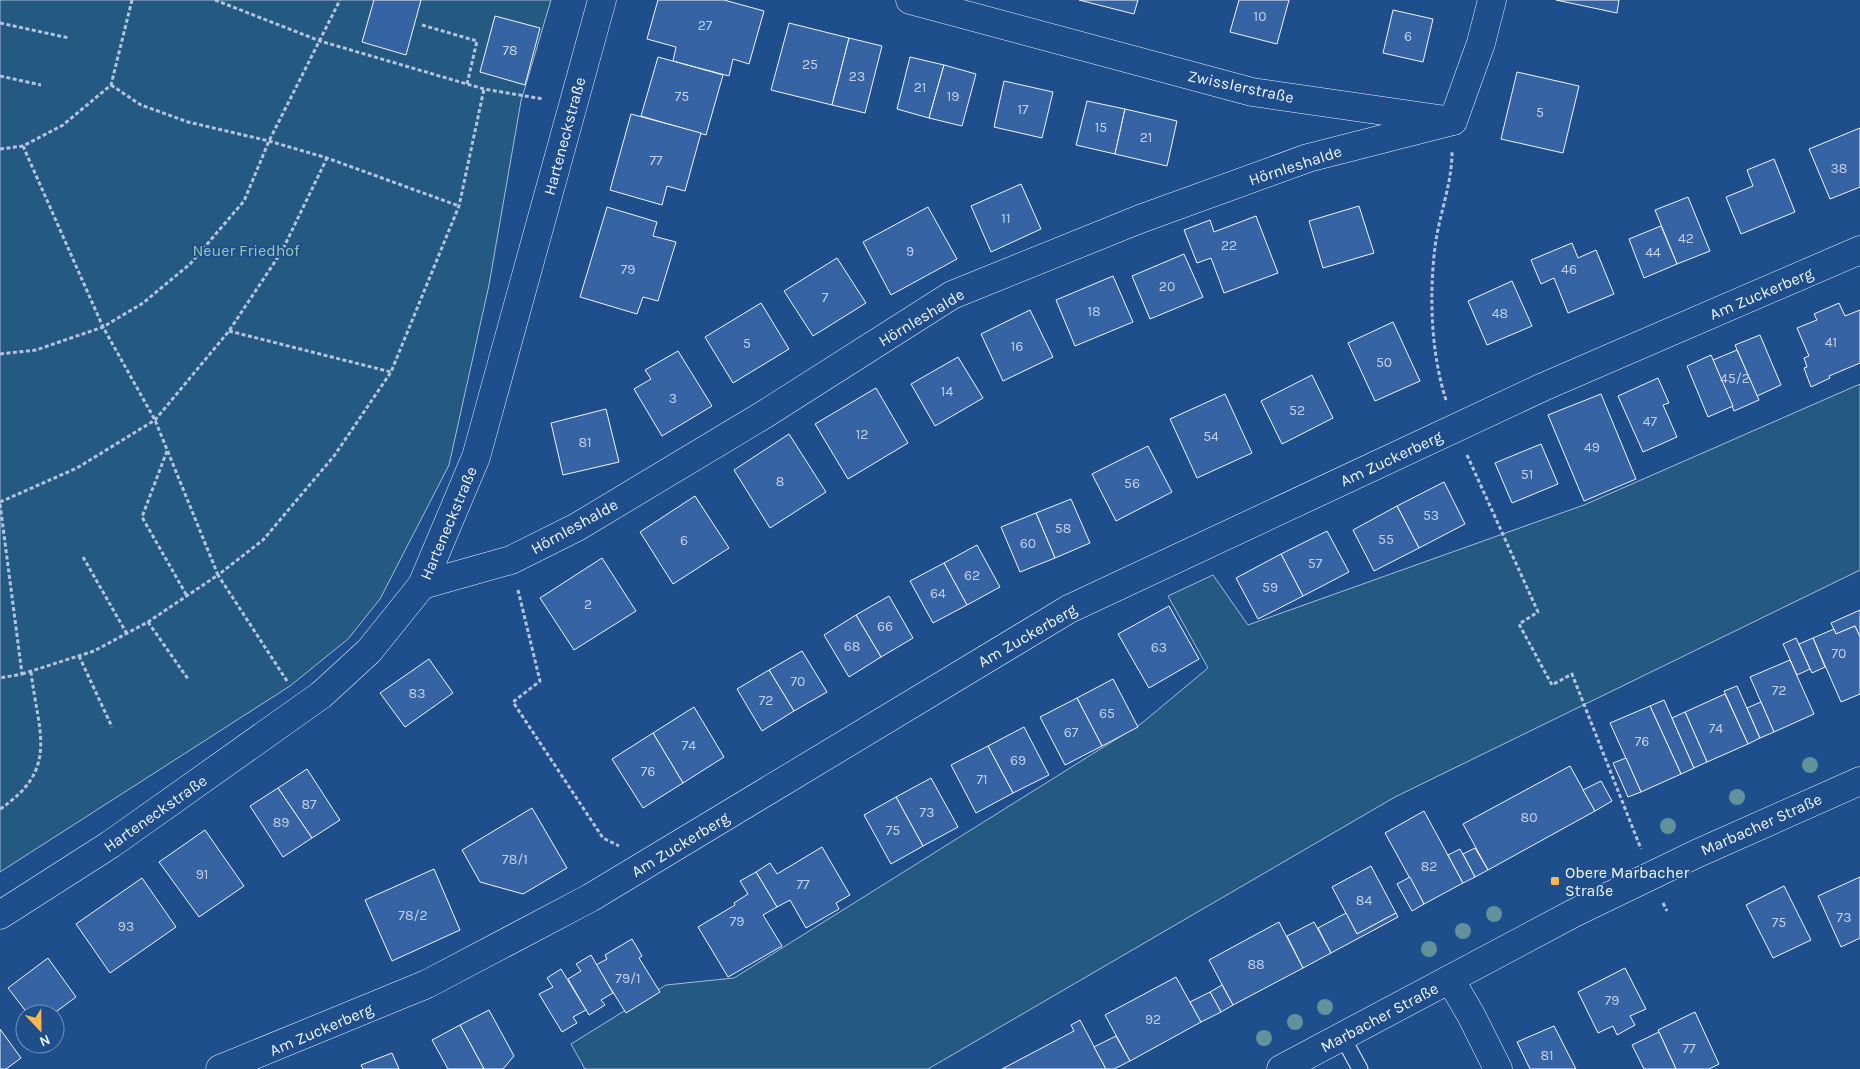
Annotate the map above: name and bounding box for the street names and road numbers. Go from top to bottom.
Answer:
street label: Zwisslerstraße [1186,66,1296,107]
street label: Harteneckstraße [540,75,589,197]
street label: Hörnleshalde [1246,142,1344,189]
street label: Am Zuckerberg [1707,263,1816,324]
street label: Hörnleshalde [875,284,968,350]
street label: Am Zuckerberg [1337,426,1445,490]
street label: Harteneckstraße [416,463,481,583]
street label: Hörnleshalde [527,495,621,558]
street label: Am Zuckerberg [975,600,1080,671]
street label: Harteneckstraße [100,771,211,856]
street label: Marbacher Straße [1698,789,1825,860]
street label: Am Zuckerberg [628,808,733,881]
street label: Marbacher Straße [1317,978,1441,1056]
street label: Am Zuckerberg [267,999,376,1060]

